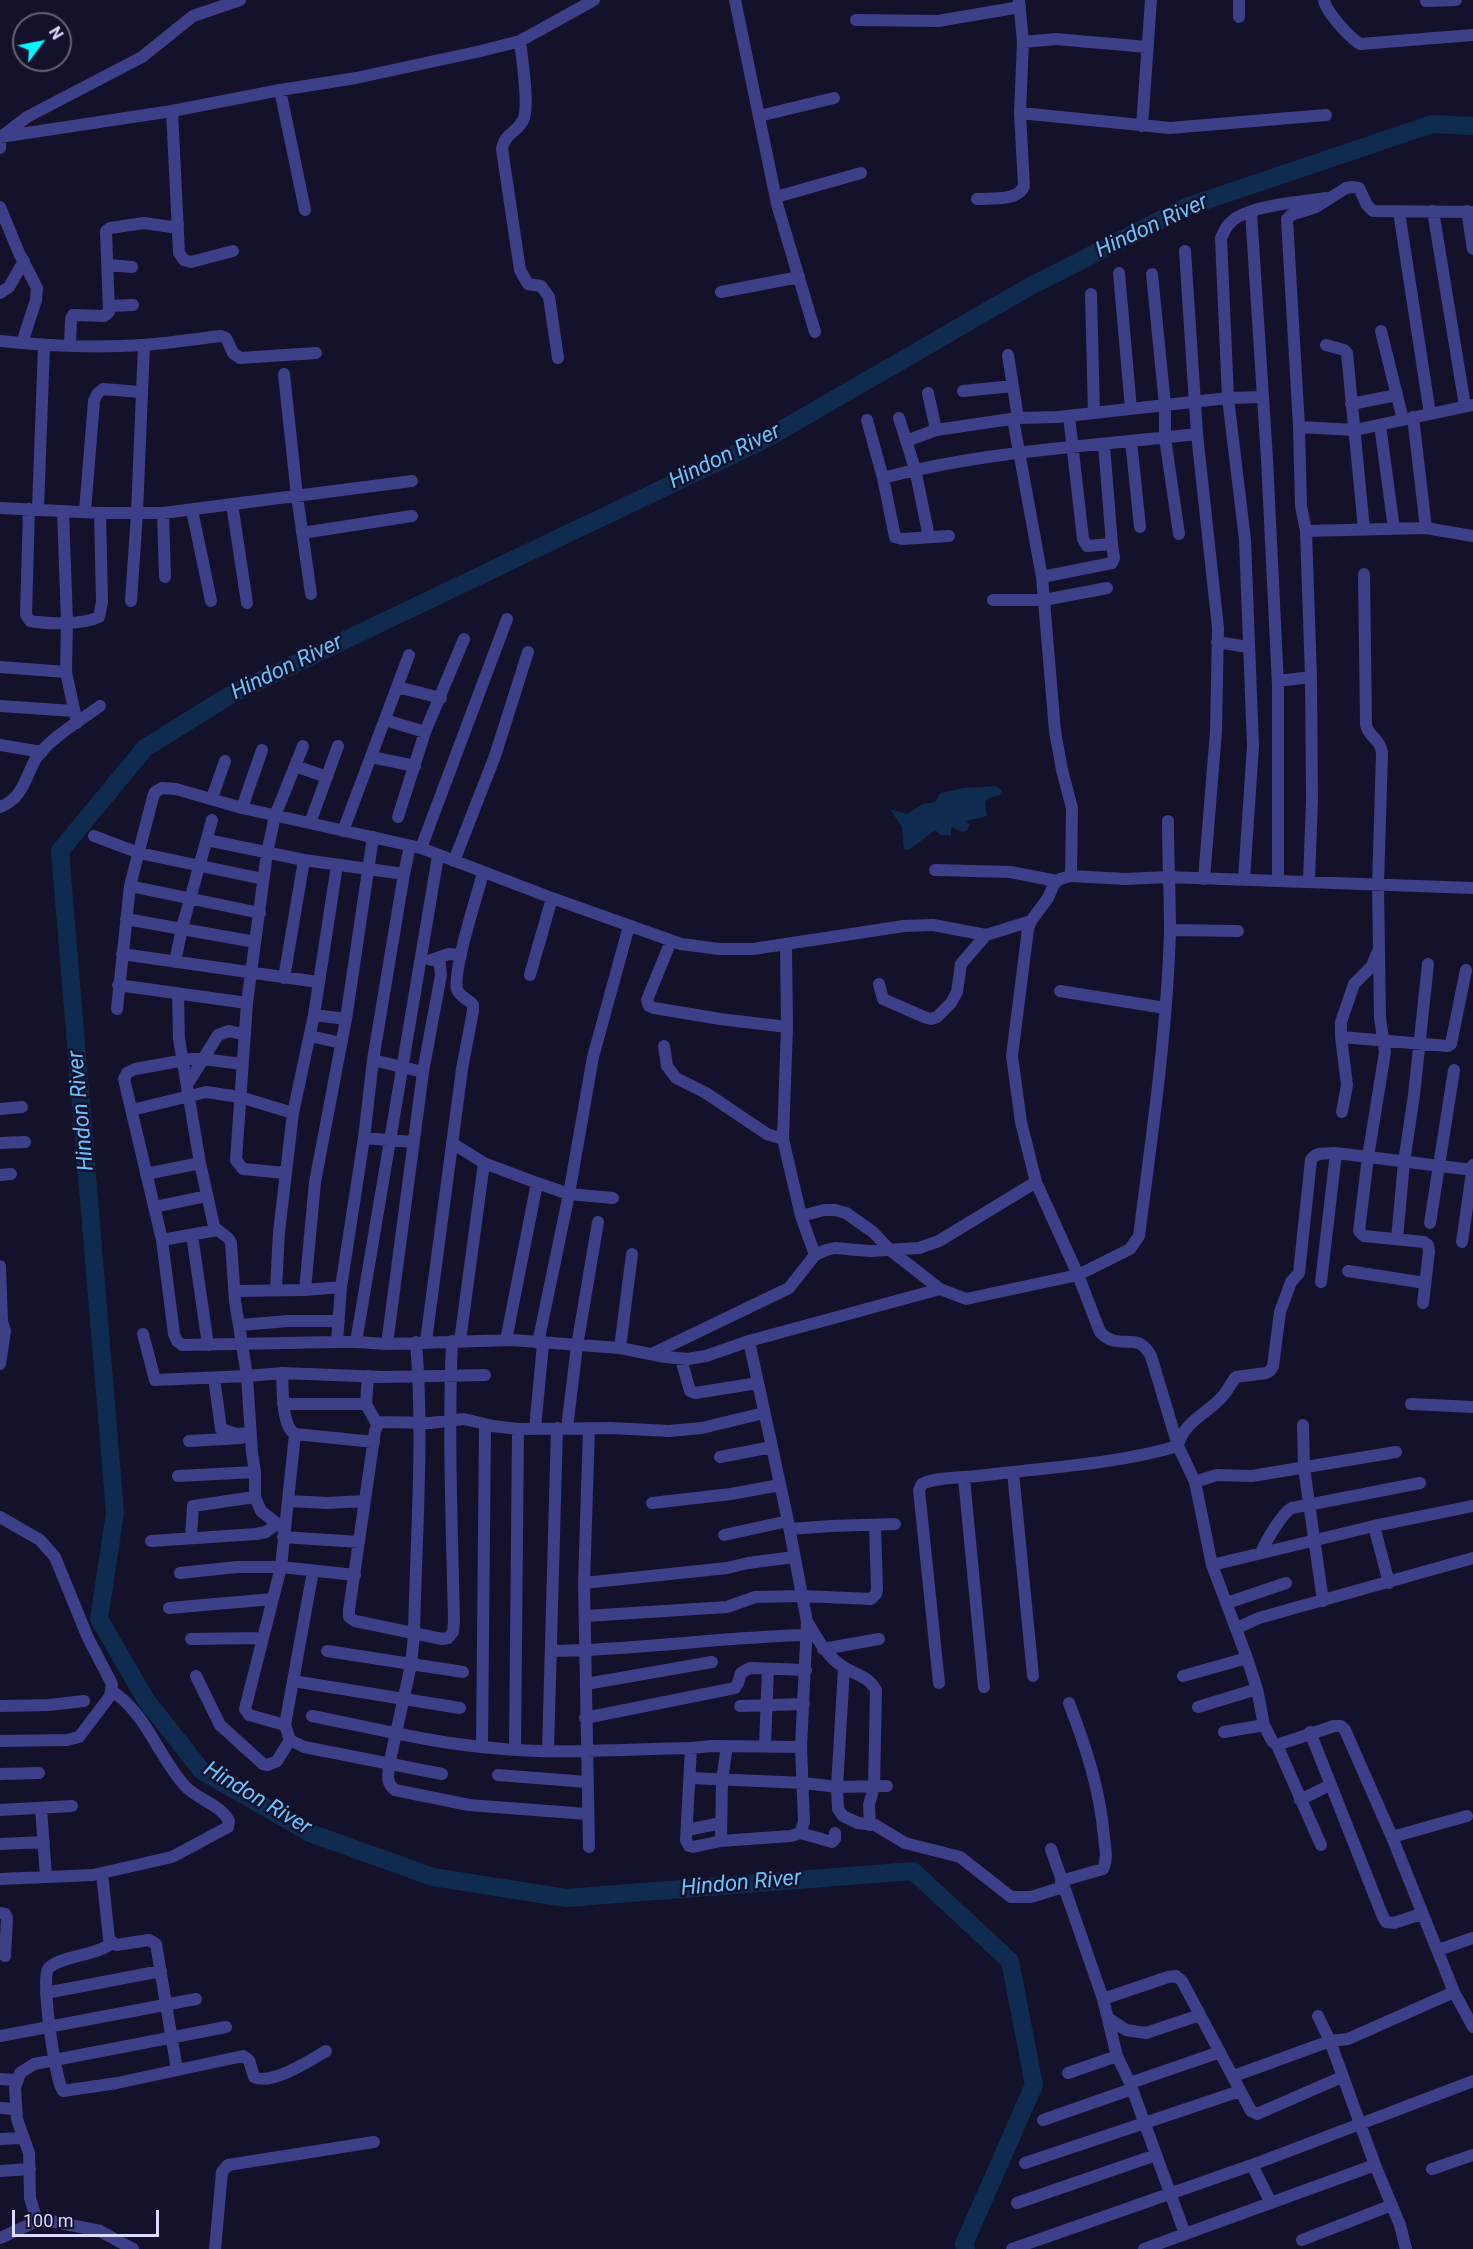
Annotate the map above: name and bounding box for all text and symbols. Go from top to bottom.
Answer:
north arrow [12,12,72,72]
text: N [45,23,67,43]
water label: Hindon River [1092,190,1212,264]
water label: Hindon River [665,419,785,495]
water label: Hindon River [227,630,347,706]
water label: Hindon River [64,1050,100,1172]
water label: Hindon River [198,1757,316,1841]
water label: Hindon River [680,1866,802,1902]
scale bar [15,2198,162,2236]
text: 100 m [23,2210,74,2231]

